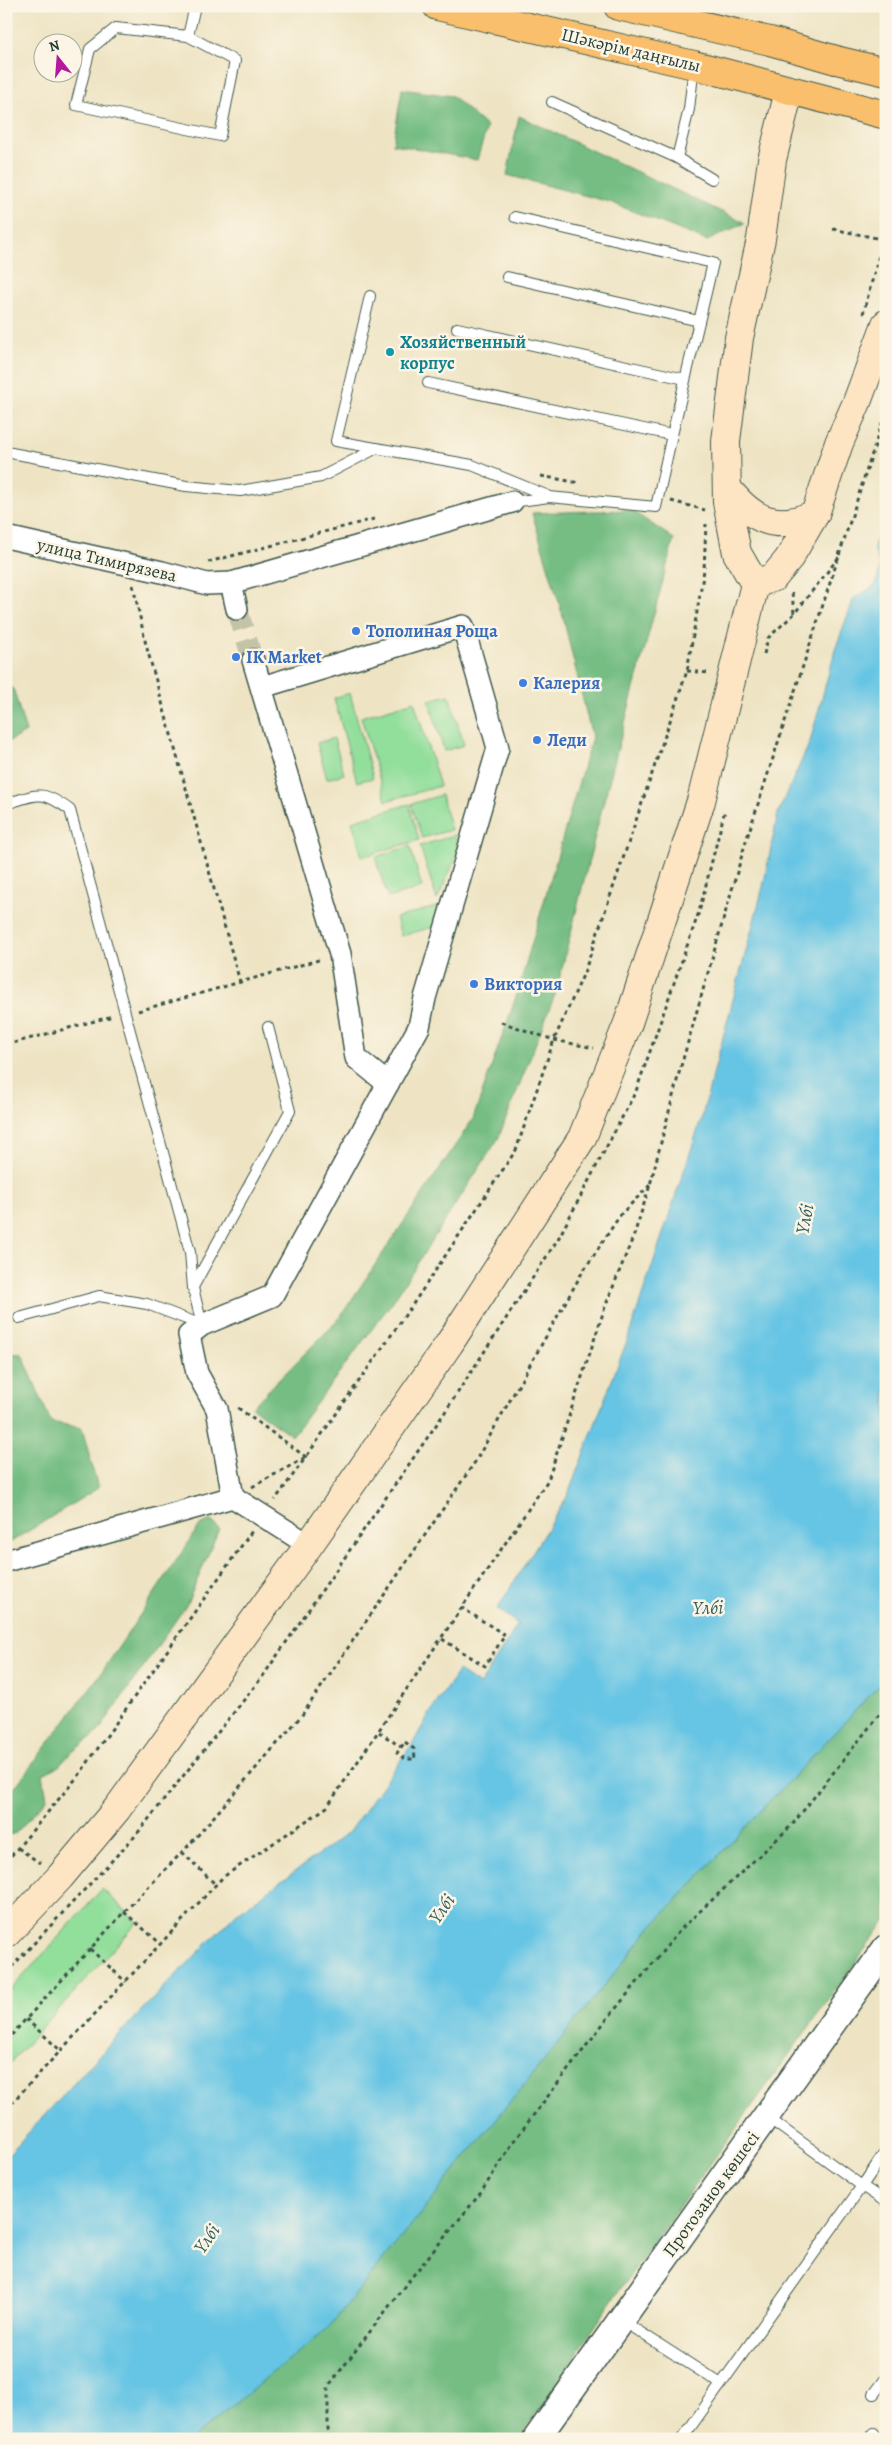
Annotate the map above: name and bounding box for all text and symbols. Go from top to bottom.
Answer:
street label: Шәкәрім даңғылы [559,22,703,78]
north arrow [32,32,82,82]
text: N [47,35,62,57]
place label: Хозяйственный корпус [400,330,526,375]
marker: Хозяйственный корпус [384,346,396,358]
street label: улица Тимирязева [34,532,180,588]
place label: Тополиная Роща [366,619,498,643]
marker: Тополиная Роща [350,625,362,637]
place label: IK Market [246,645,322,669]
marker: IK Market [230,651,242,663]
place label: Калерия [533,671,600,695]
marker: Калерия [517,677,529,689]
place label: Леди [547,728,587,752]
marker: Леди [531,734,543,746]
place label: Виктория [484,972,562,996]
marker: Виктория [468,978,480,990]
water label: Үлбі [789,1202,821,1236]
water label: Үлбі [693,1595,723,1621]
water label: Үлбі [423,1889,461,1929]
street label: Протозанов көшесі [657,2126,765,2262]
water label: Үлбі [188,2219,226,2259]

